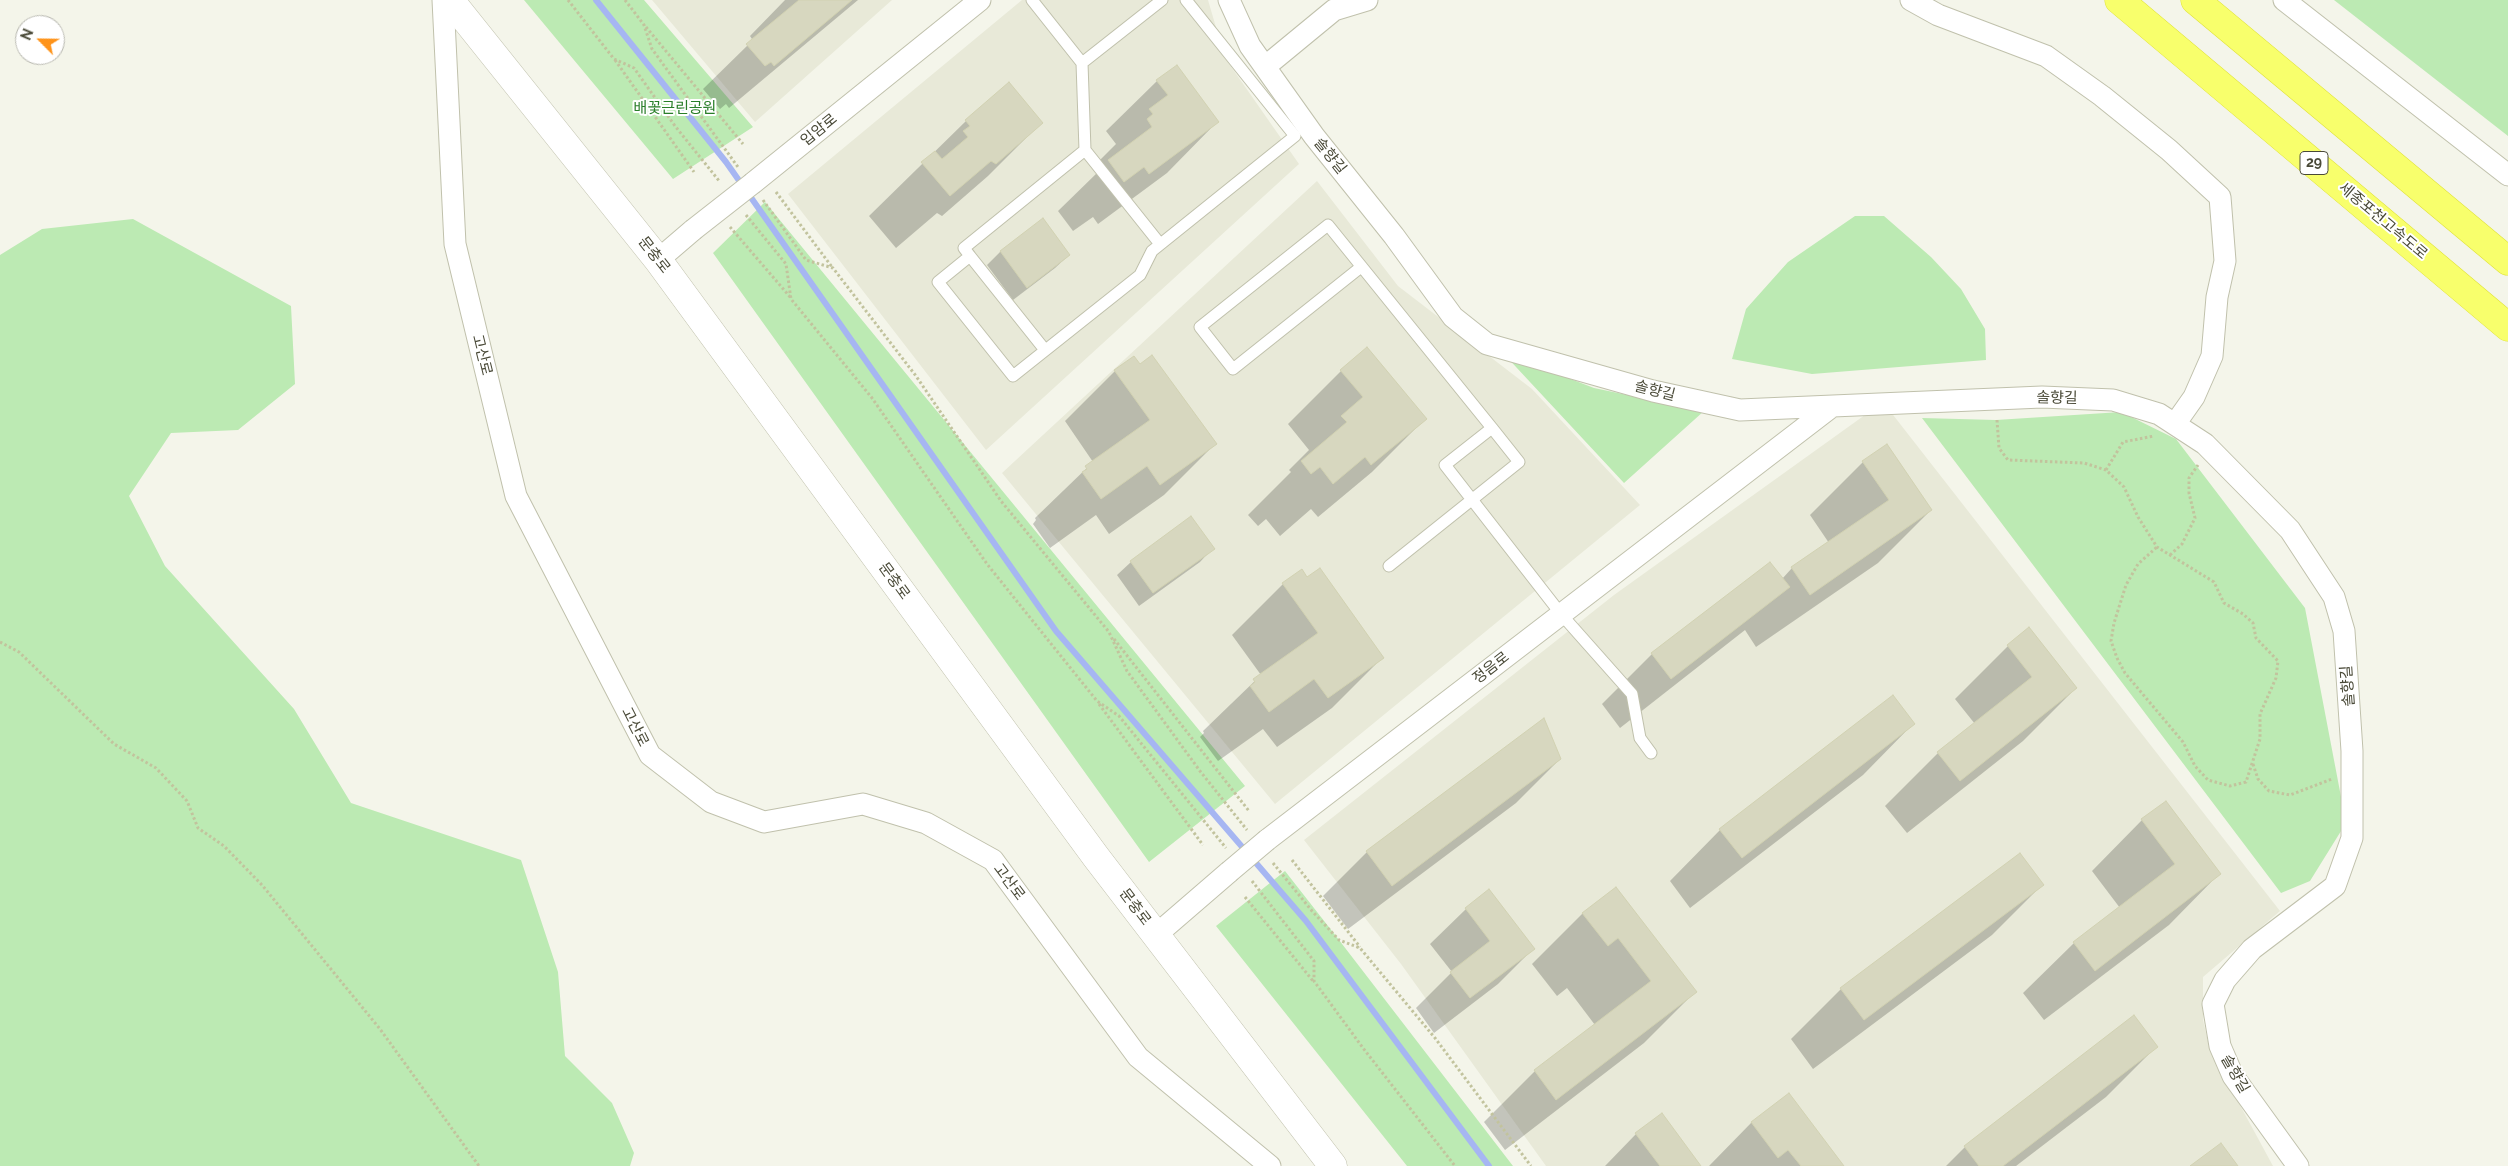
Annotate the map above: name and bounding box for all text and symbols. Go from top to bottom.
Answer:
north arrow [15,15,65,65]
text: N [18,26,37,43]
park label: 배꽃근린공원 [634,99,716,117]
street label: 입암로 [797,110,841,150]
street label: 솔향길 [1310,134,1350,178]
road number: 29 [2300,152,2328,174]
street label: 세종포천고속도로 [2335,179,2431,263]
street label: 문충로 [634,233,674,277]
street label: 고산로 [468,333,496,377]
street label: 솔향길 [1633,377,1677,405]
street label: 솔향길 [2036,389,2078,407]
street label: 문충로 [875,559,913,603]
street label: 정음로 [1469,648,1513,688]
street label: 솔향길 [2338,665,2358,707]
street label: 고산로 [618,704,652,750]
street label: 고산로 [989,860,1029,904]
street label: 문충로 [1115,885,1155,929]
street label: 솔향길 [2217,1052,2253,1096]

